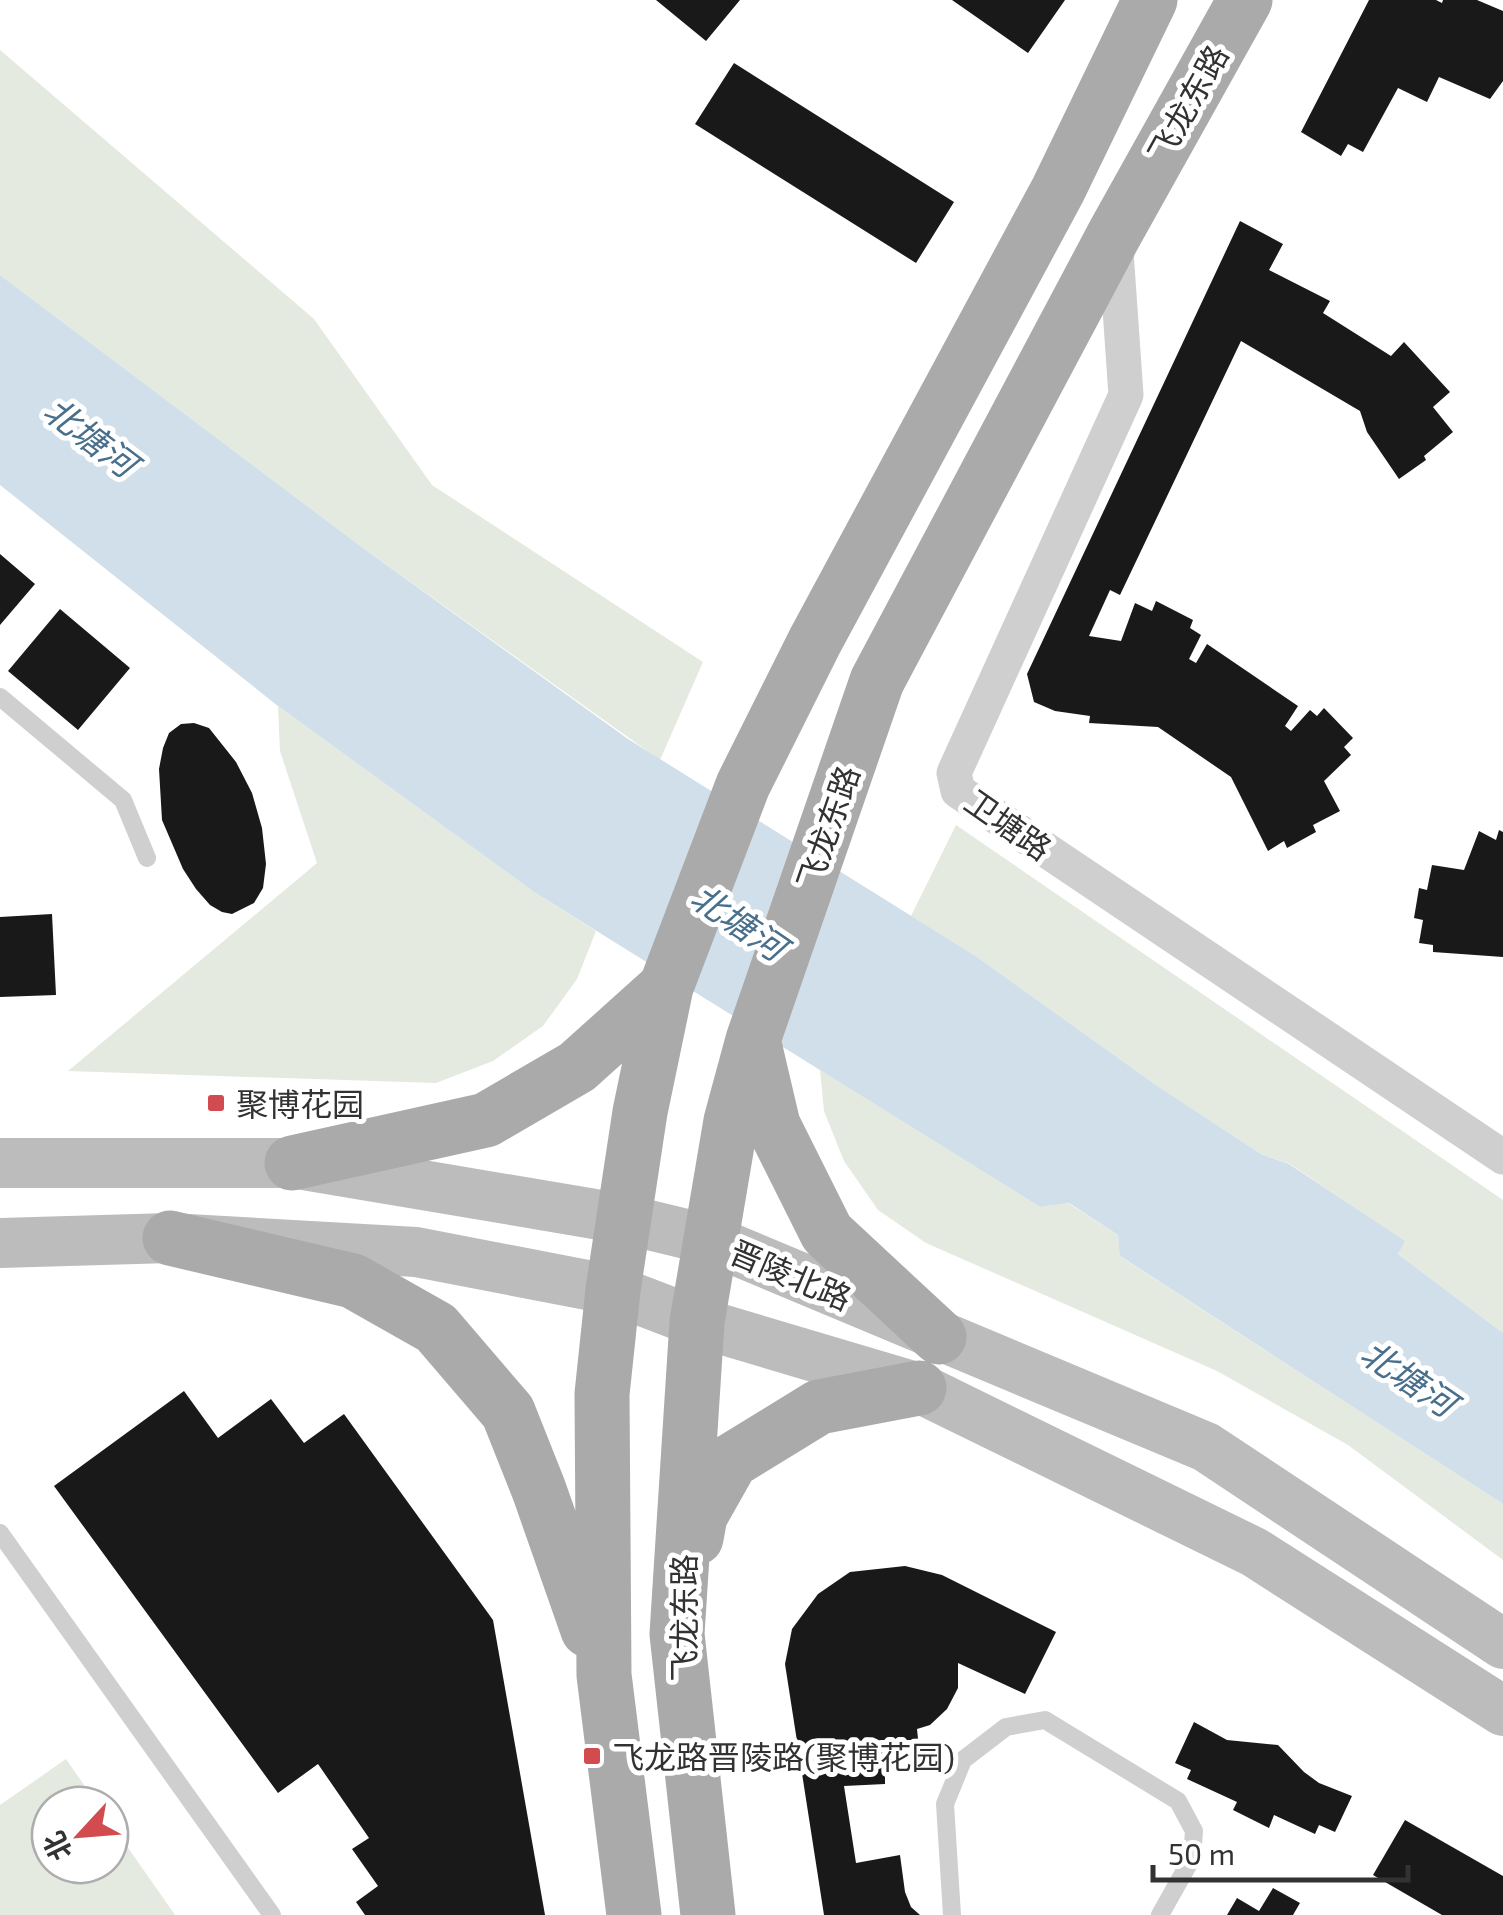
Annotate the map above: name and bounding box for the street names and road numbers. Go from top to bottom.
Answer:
street label: 飞龙东路 [1139,38,1235,168]
street label: 飞龙东路 [788,760,866,894]
street label: 卫塘路 [959,781,1059,867]
street label: 晋陵北路 [725,1232,857,1316]
street label: 飞龙东路 [664,1554,702,1682]

